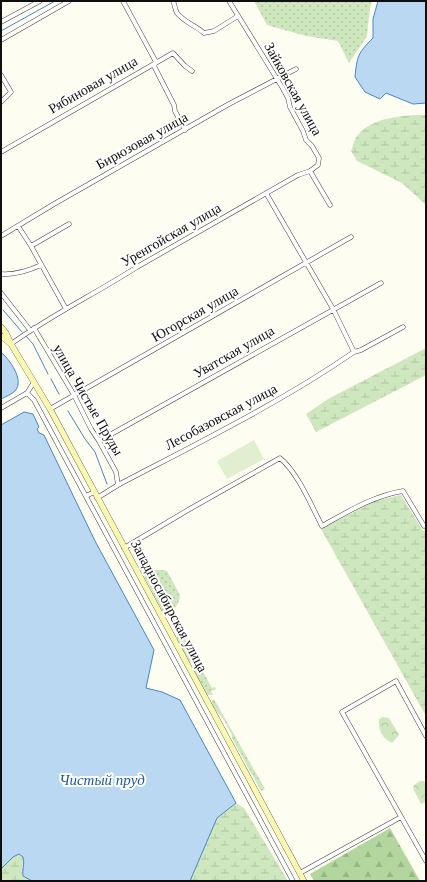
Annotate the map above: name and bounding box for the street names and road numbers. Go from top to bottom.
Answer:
street label: Зайковская улица [261,40,325,139]
street label: Рябиновая улица [46,53,141,116]
street label: Бирюзовая улица [93,109,191,172]
street label: Уренгойская улица [118,200,224,270]
street label: Югорская улица [149,283,242,345]
street label: Уватская улица [191,323,278,381]
street label: улица Чистые Пруды [50,342,126,459]
street label: Лесобазовская улица [162,381,280,453]
street label: Западносибирская улица [128,537,211,675]

